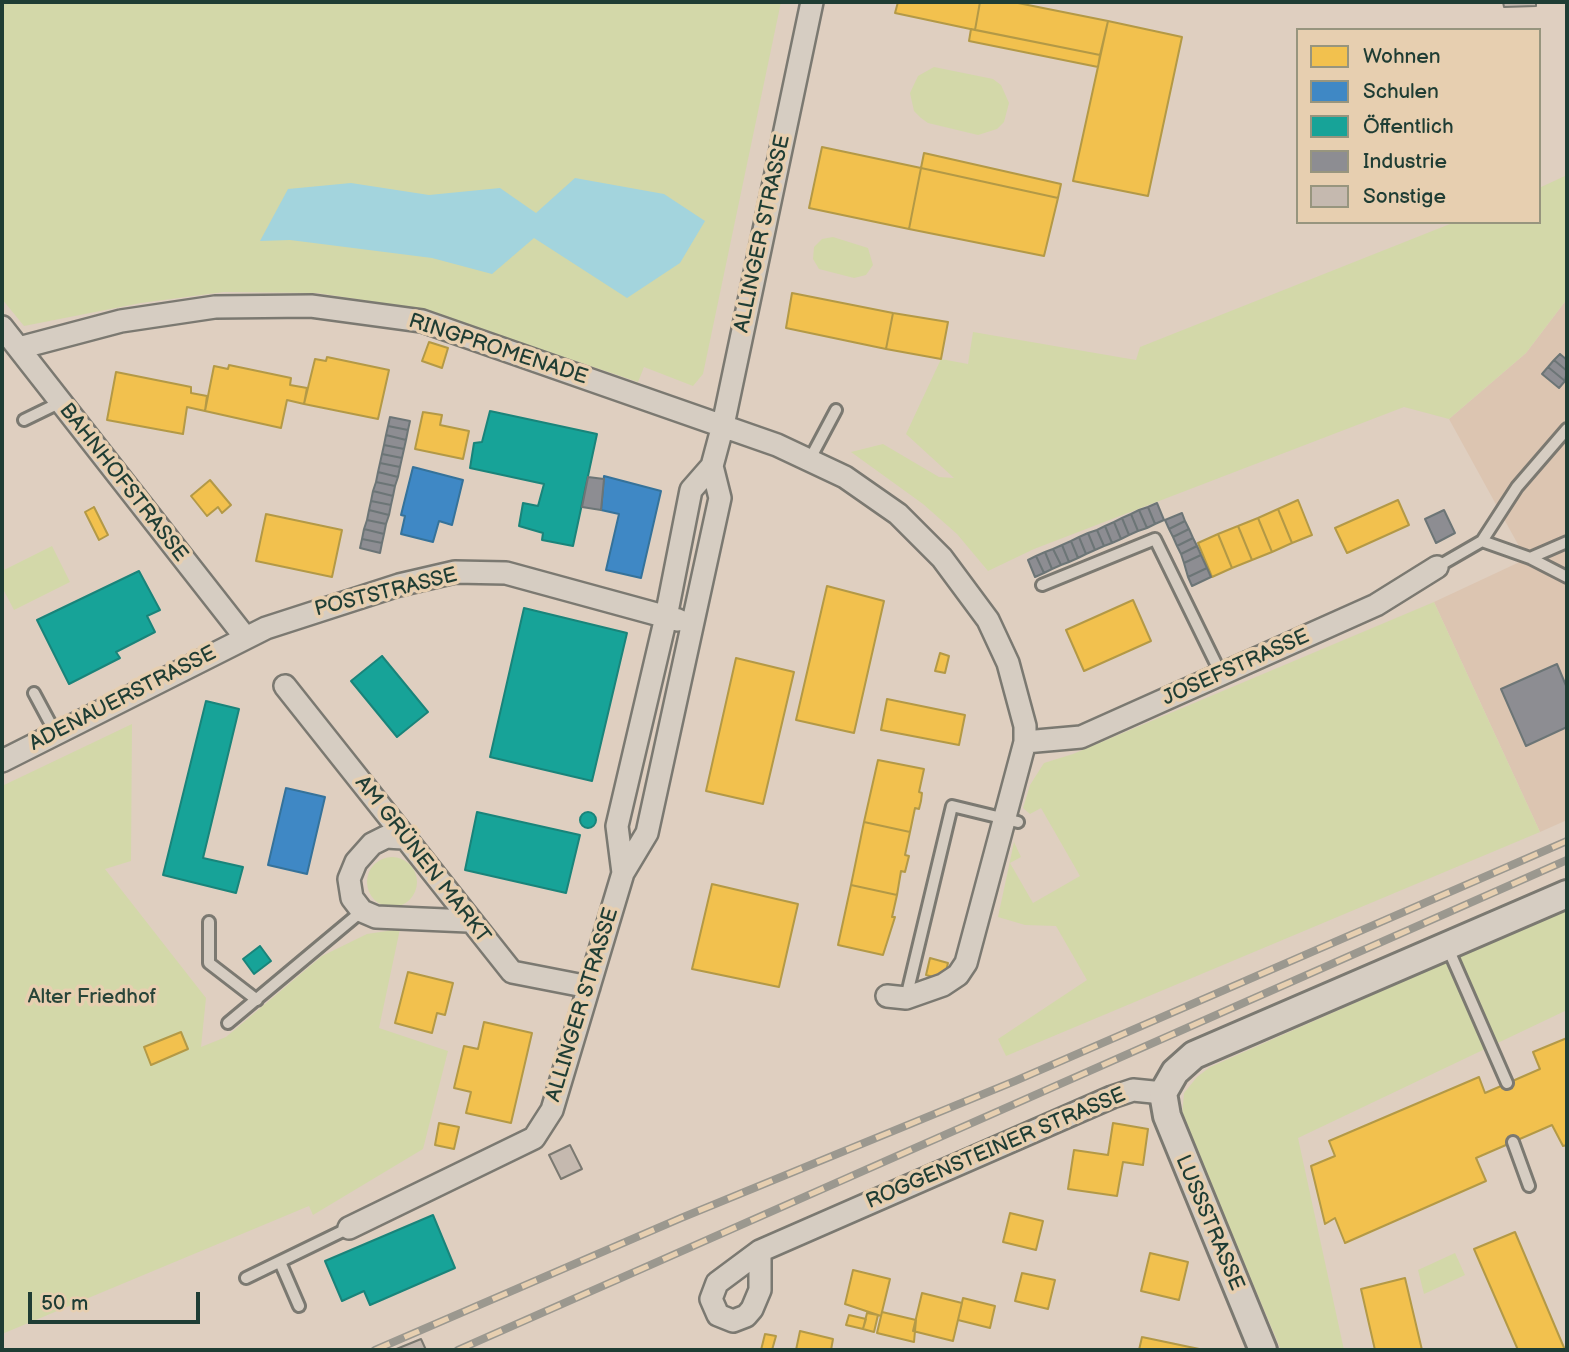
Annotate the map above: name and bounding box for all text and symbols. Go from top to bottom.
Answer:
legend [1296,28,1541,224]
text: Wohnen [1363,44,1441,69]
text: Schulen [1363,79,1439,104]
text: Öffentlich [1363,114,1454,139]
street label: ALLINGER STRASSE [730,133,796,335]
text: Industrie [1363,149,1447,174]
text: Sonstige [1363,184,1446,209]
street label: RINGPROMENADE [405,309,591,391]
street label: BAHNHOFSTRASSE [53,399,193,567]
street label: POSTSTRASSE [312,563,460,623]
street label: JOSEFSTRASSE [1159,624,1313,712]
street label: ADENAUERSTRASSE [25,641,221,757]
street label: AM GRÜNEN MARKT [349,771,495,949]
street label: ALLINGER STRASSE [542,905,624,1105]
park label: Alter Friedhof [28,985,156,1011]
street label: ROGGENSTEINER STRASSE [863,1083,1129,1215]
street label: LUSSSTRASSE [1169,1151,1249,1295]
scale bar [32,1278,203,1322]
text: 50 m [41,1291,88,1316]

